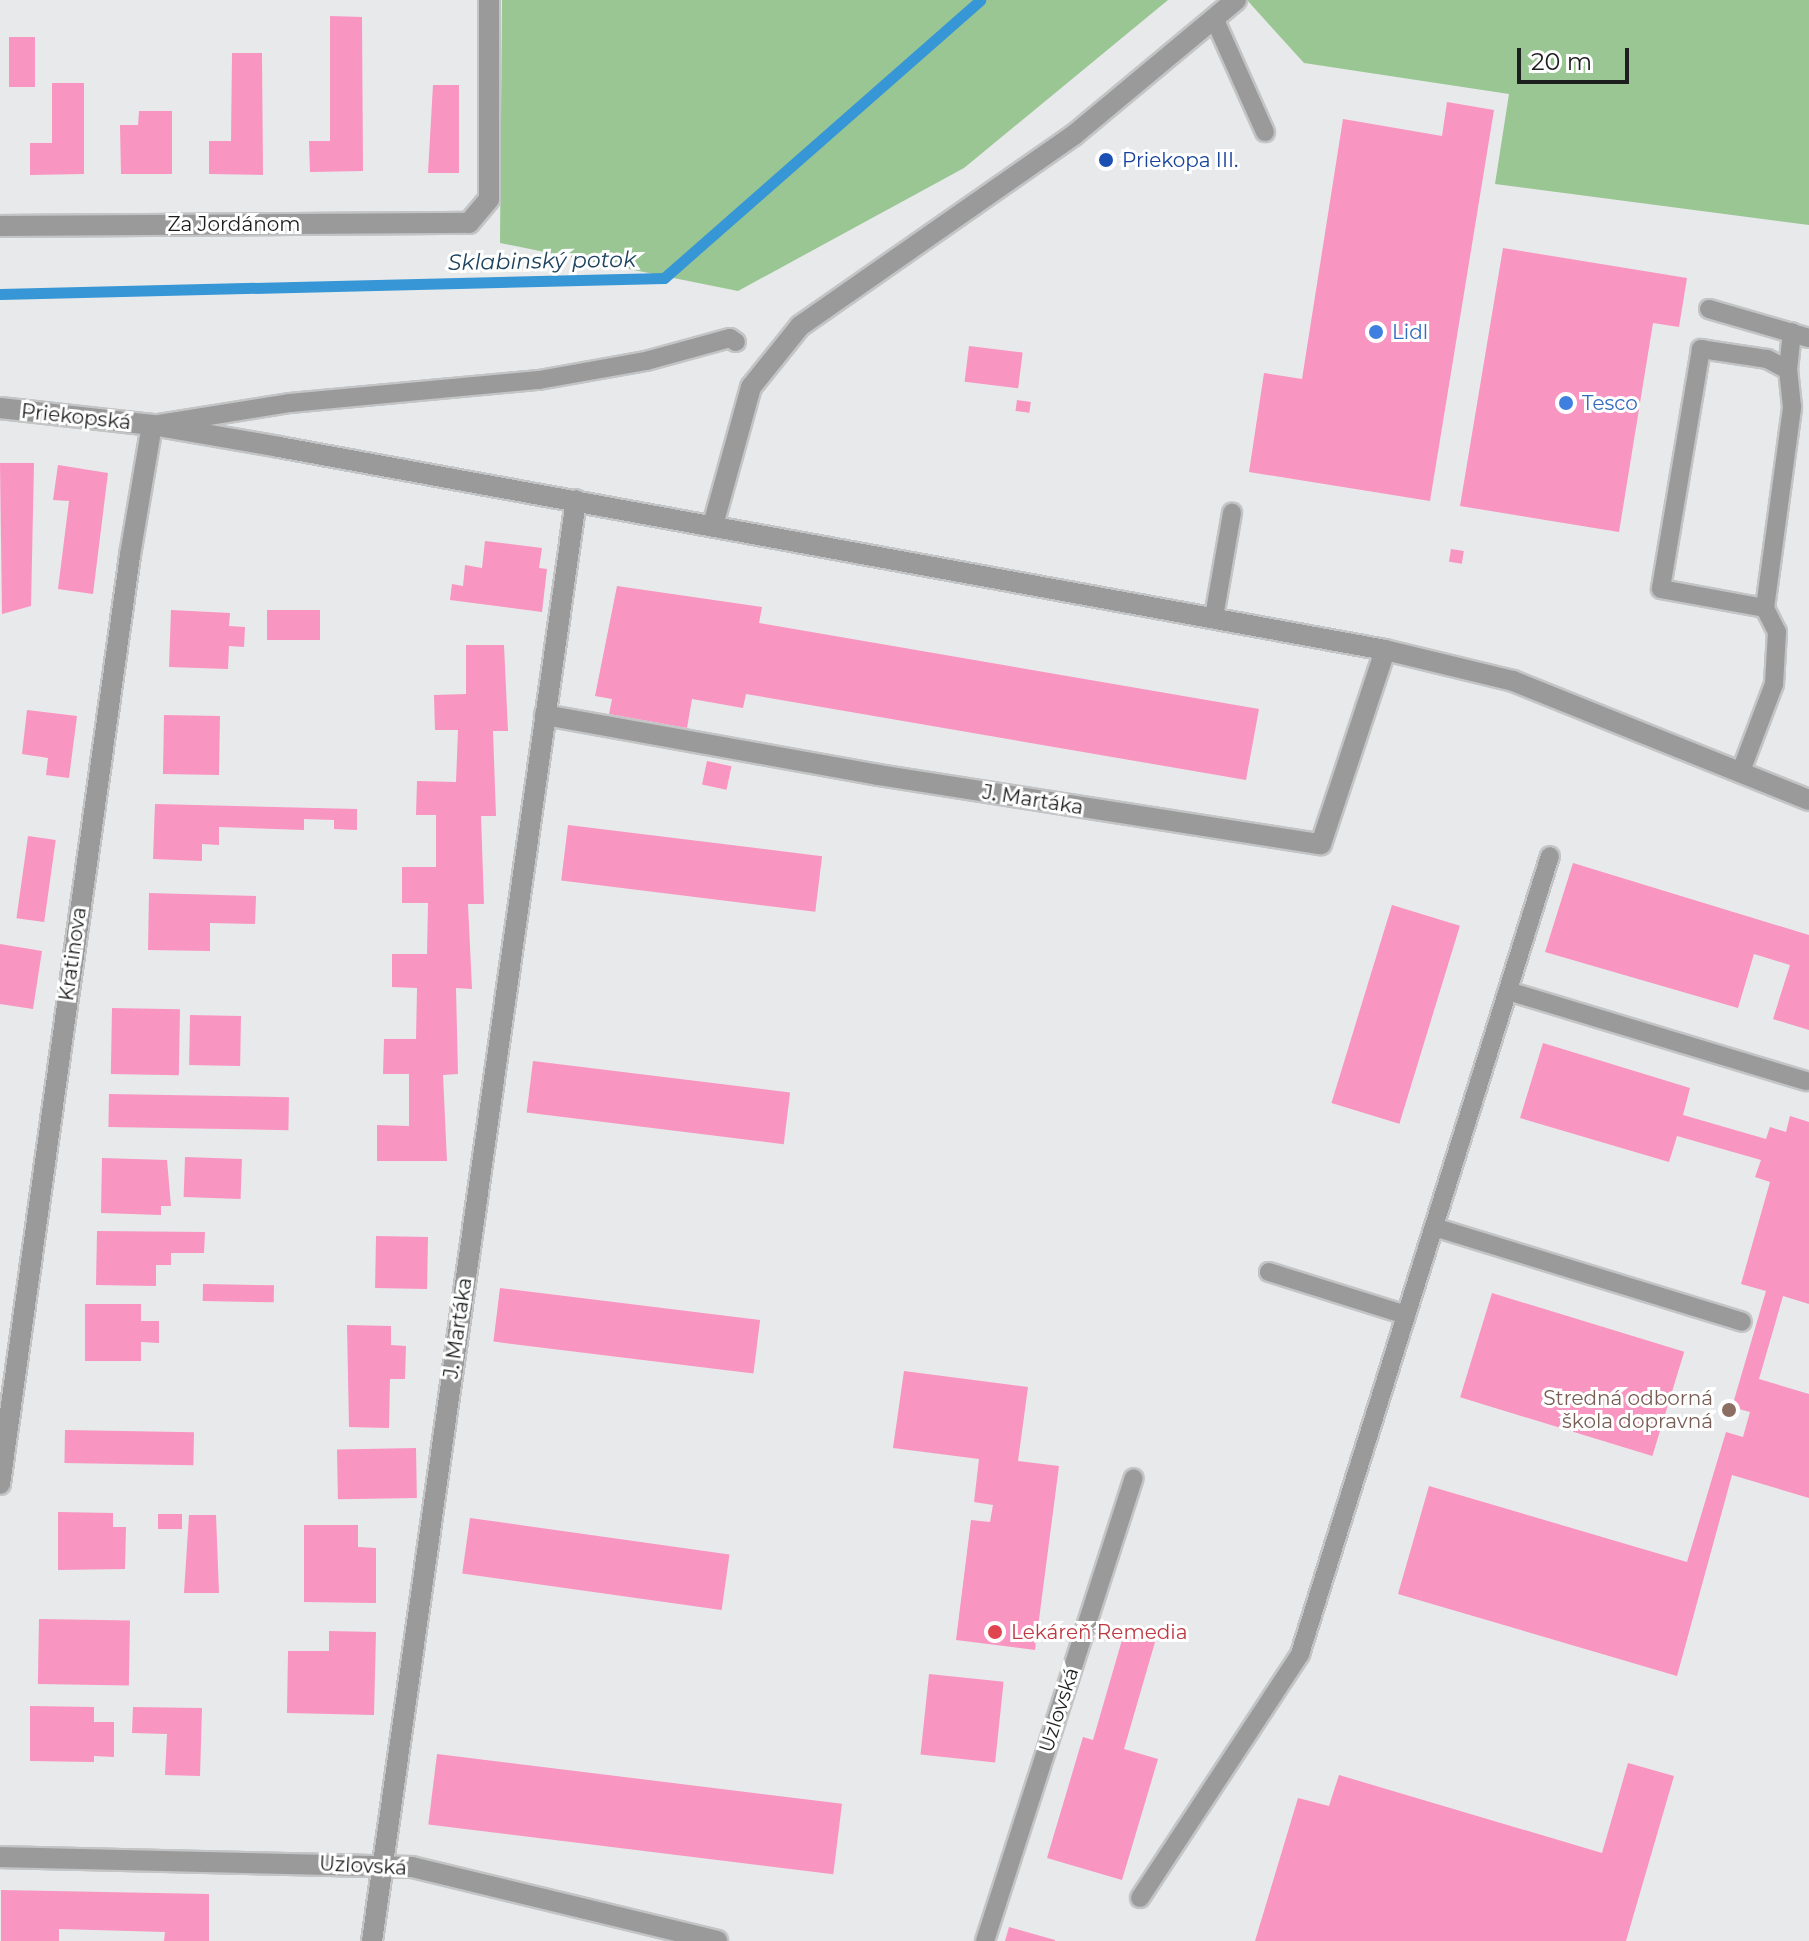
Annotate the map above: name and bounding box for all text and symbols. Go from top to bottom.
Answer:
scale bar [1521,32,1633,82]
text: 20 m [1531,47,1592,76]
place label: Priekopa III. [1122,148,1238,172]
marker: Priekopa III. [1097,151,1115,169]
street label: Za Jordánom [167,212,301,236]
water label: Sklabinský potok [448,246,636,276]
place label: Lidl [1392,320,1428,344]
marker: Lidl [1367,323,1385,341]
place label: Tesco [1582,391,1638,415]
marker: Tesco [1557,394,1575,412]
street label: Priekopská [20,399,132,435]
street label: J. Martáka [981,780,1085,820]
street label: Kratinova [55,906,91,1002]
street label: J. Martáka [439,1276,477,1380]
place label: Stredná odborná škola dopravná [1543,1386,1713,1433]
marker: Stredná odborná škola dopravná [1720,1401,1738,1419]
place label: Lekáreň Remedia [1011,1620,1187,1644]
marker: Lekáreň Remedia [986,1623,1004,1641]
street label: Uzlovská [1034,1665,1084,1755]
street label: Uzlovská [319,1852,407,1880]

